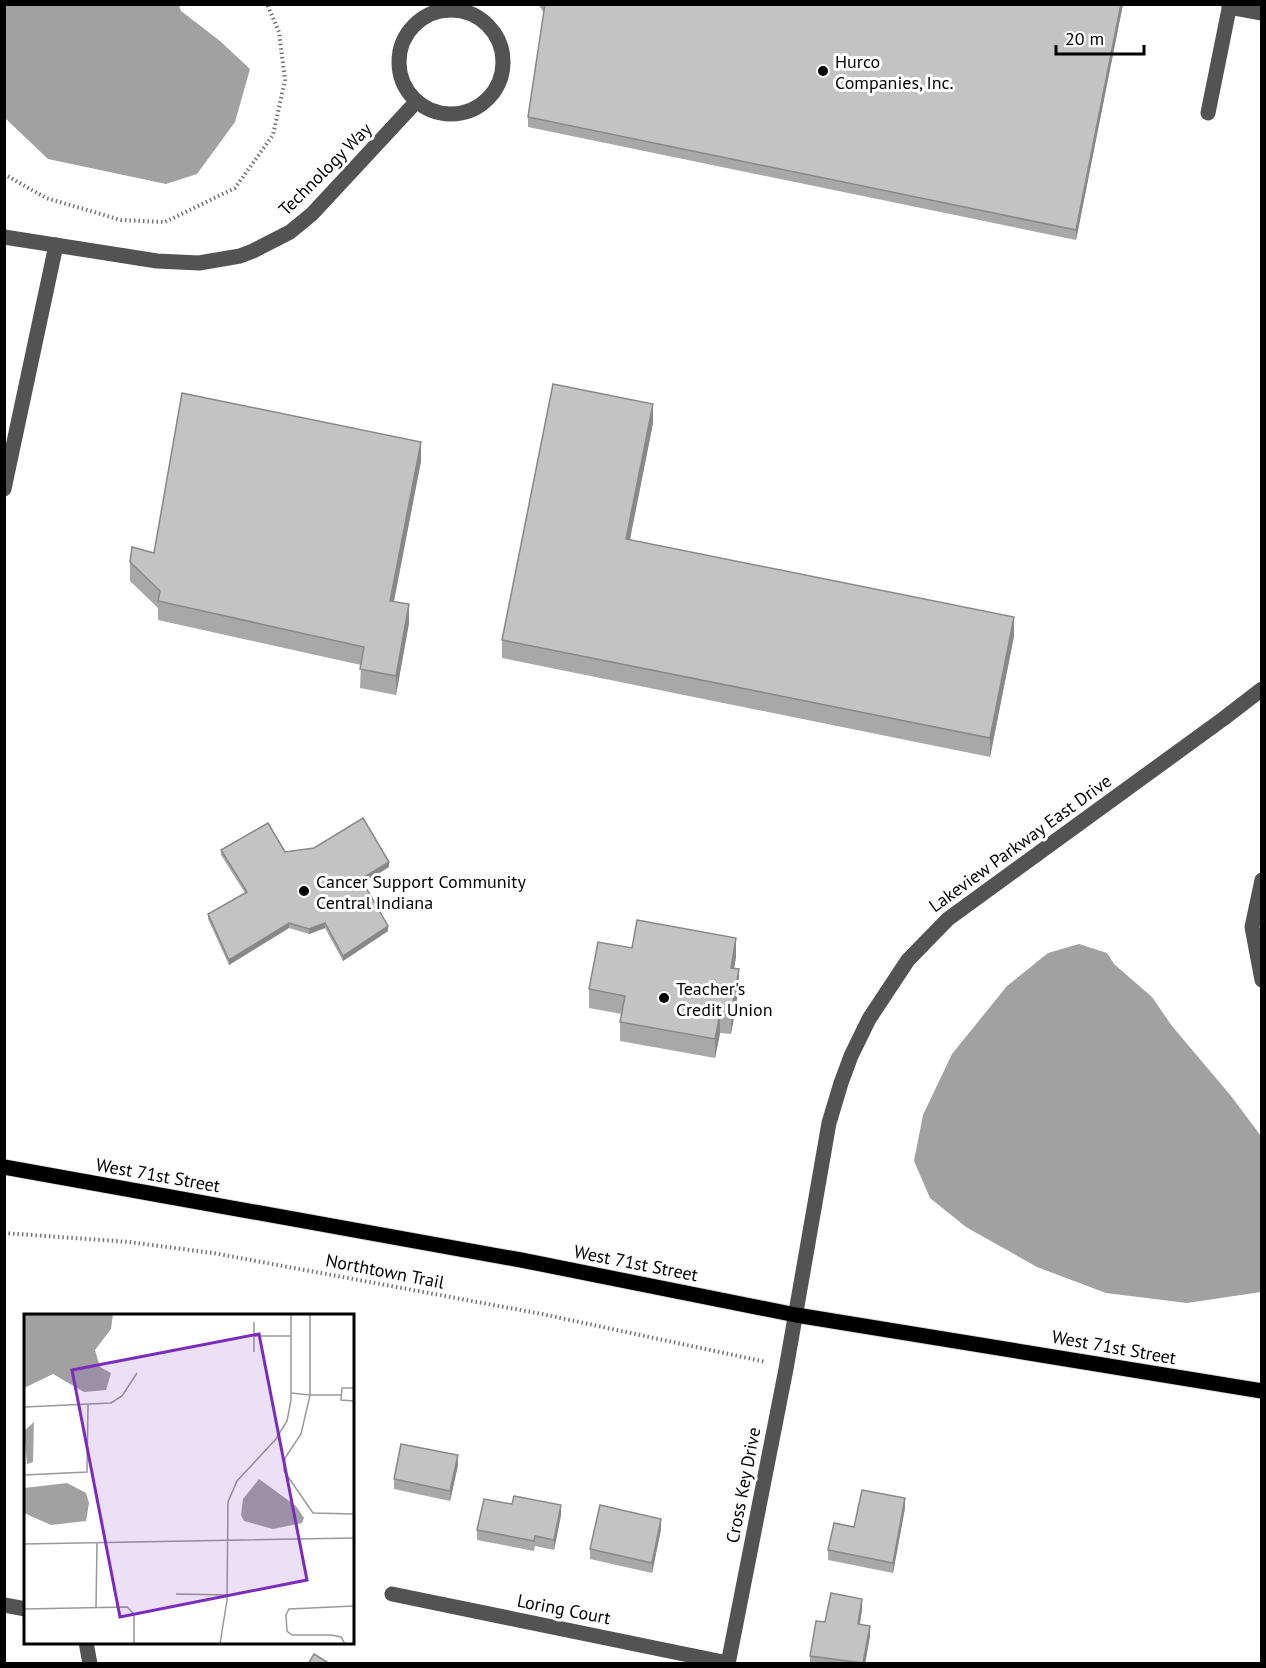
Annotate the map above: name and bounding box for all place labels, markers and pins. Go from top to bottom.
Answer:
place label: Hurco Companies, Inc. [835,50,953,94]
marker: Hurco Companies, Inc. [816,64,830,78]
place label: Cancer Support Community Central Indiana [316,870,526,914]
marker: Cancer Support Community Central Indiana [297,884,311,898]
place label: Teacher's Credit Union [676,977,773,1021]
marker: Teacher's Credit Union [657,991,671,1005]

